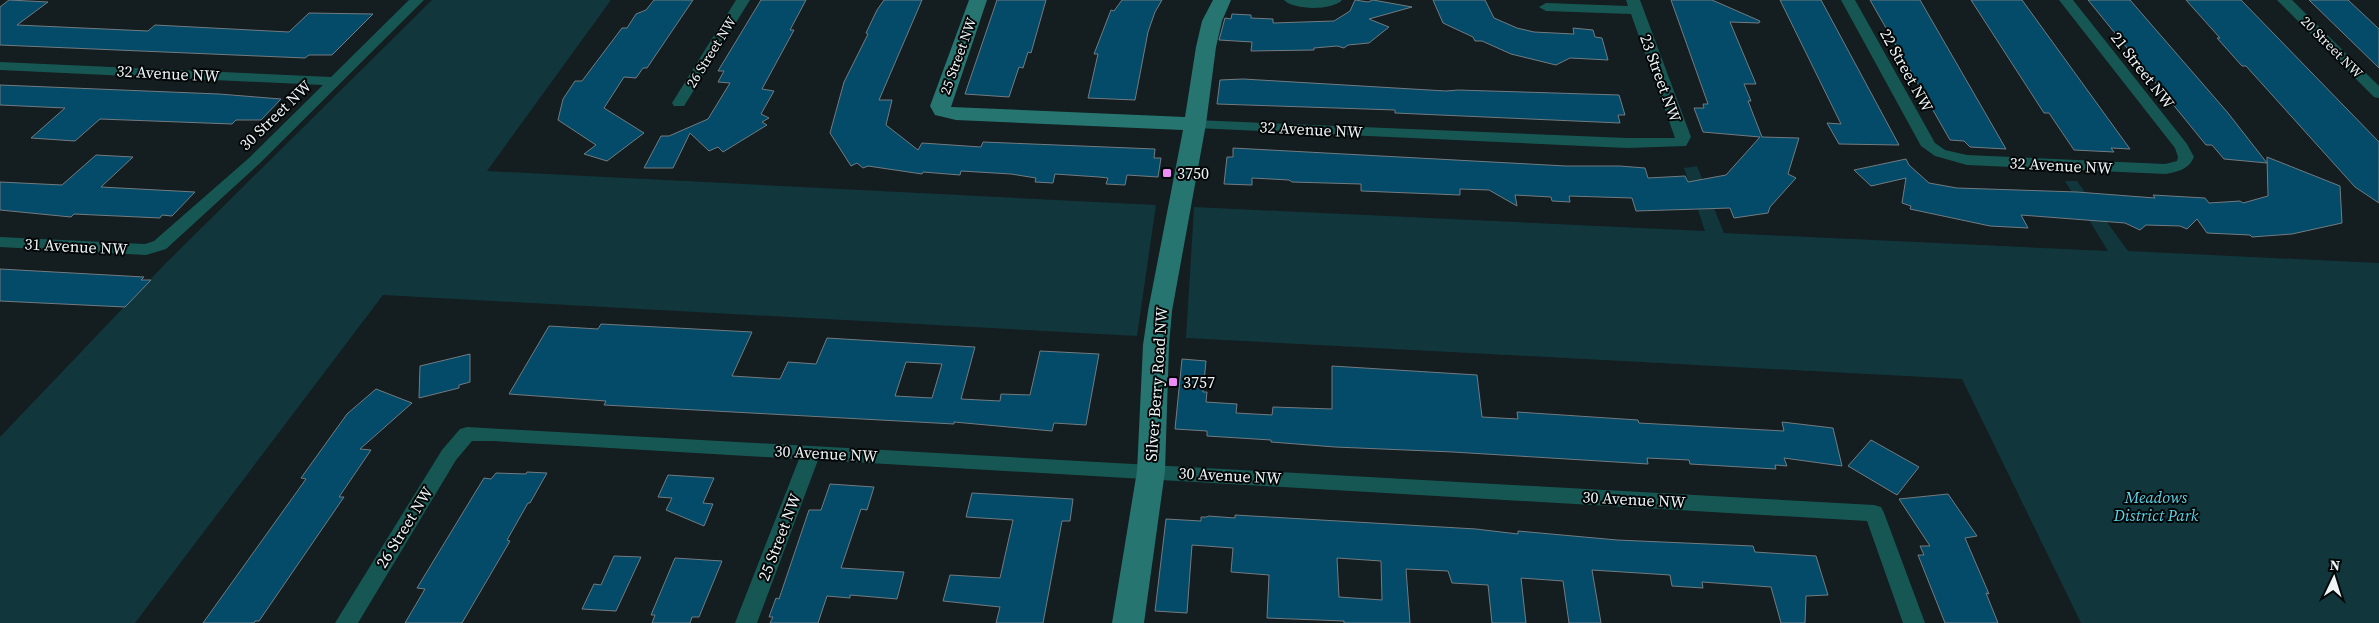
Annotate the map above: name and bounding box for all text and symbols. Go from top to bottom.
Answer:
street label: 20 Street NW [2296,11,2368,83]
street label: 26 Street NW [681,12,741,91]
street label: 25 Street NW [935,14,981,97]
street label: 22 Street NW [1875,24,1939,116]
street label: 21 Street NW [2106,27,2180,113]
street label: 23 Street NW [1635,31,1687,126]
street label: 32 Avenue NW [116,59,221,87]
street label: 30 Street NW [234,75,316,155]
street label: 32 Avenue NW [1259,115,1364,143]
street label: 32 Avenue NW [2009,151,2114,179]
place label: 3750 [1177,162,1209,184]
marker: 3750 [1161,167,1173,179]
street label: 31 Avenue NW [24,232,129,260]
street label: Silver Berry Road NW [1140,305,1172,462]
place label: 3757 [1183,371,1215,393]
marker: 3757 [1167,376,1179,388]
street label: 30 Avenue NW [774,439,879,467]
street label: 30 Avenue NW [1178,461,1283,489]
street label: 26 Street NW [370,482,438,572]
street label: 30 Avenue NW [1582,485,1687,513]
park label: Meadows District Park [2113,486,2199,526]
street label: 25 Street NW [752,490,806,584]
north arrow [2309,553,2359,603]
text: N [2329,555,2341,575]

